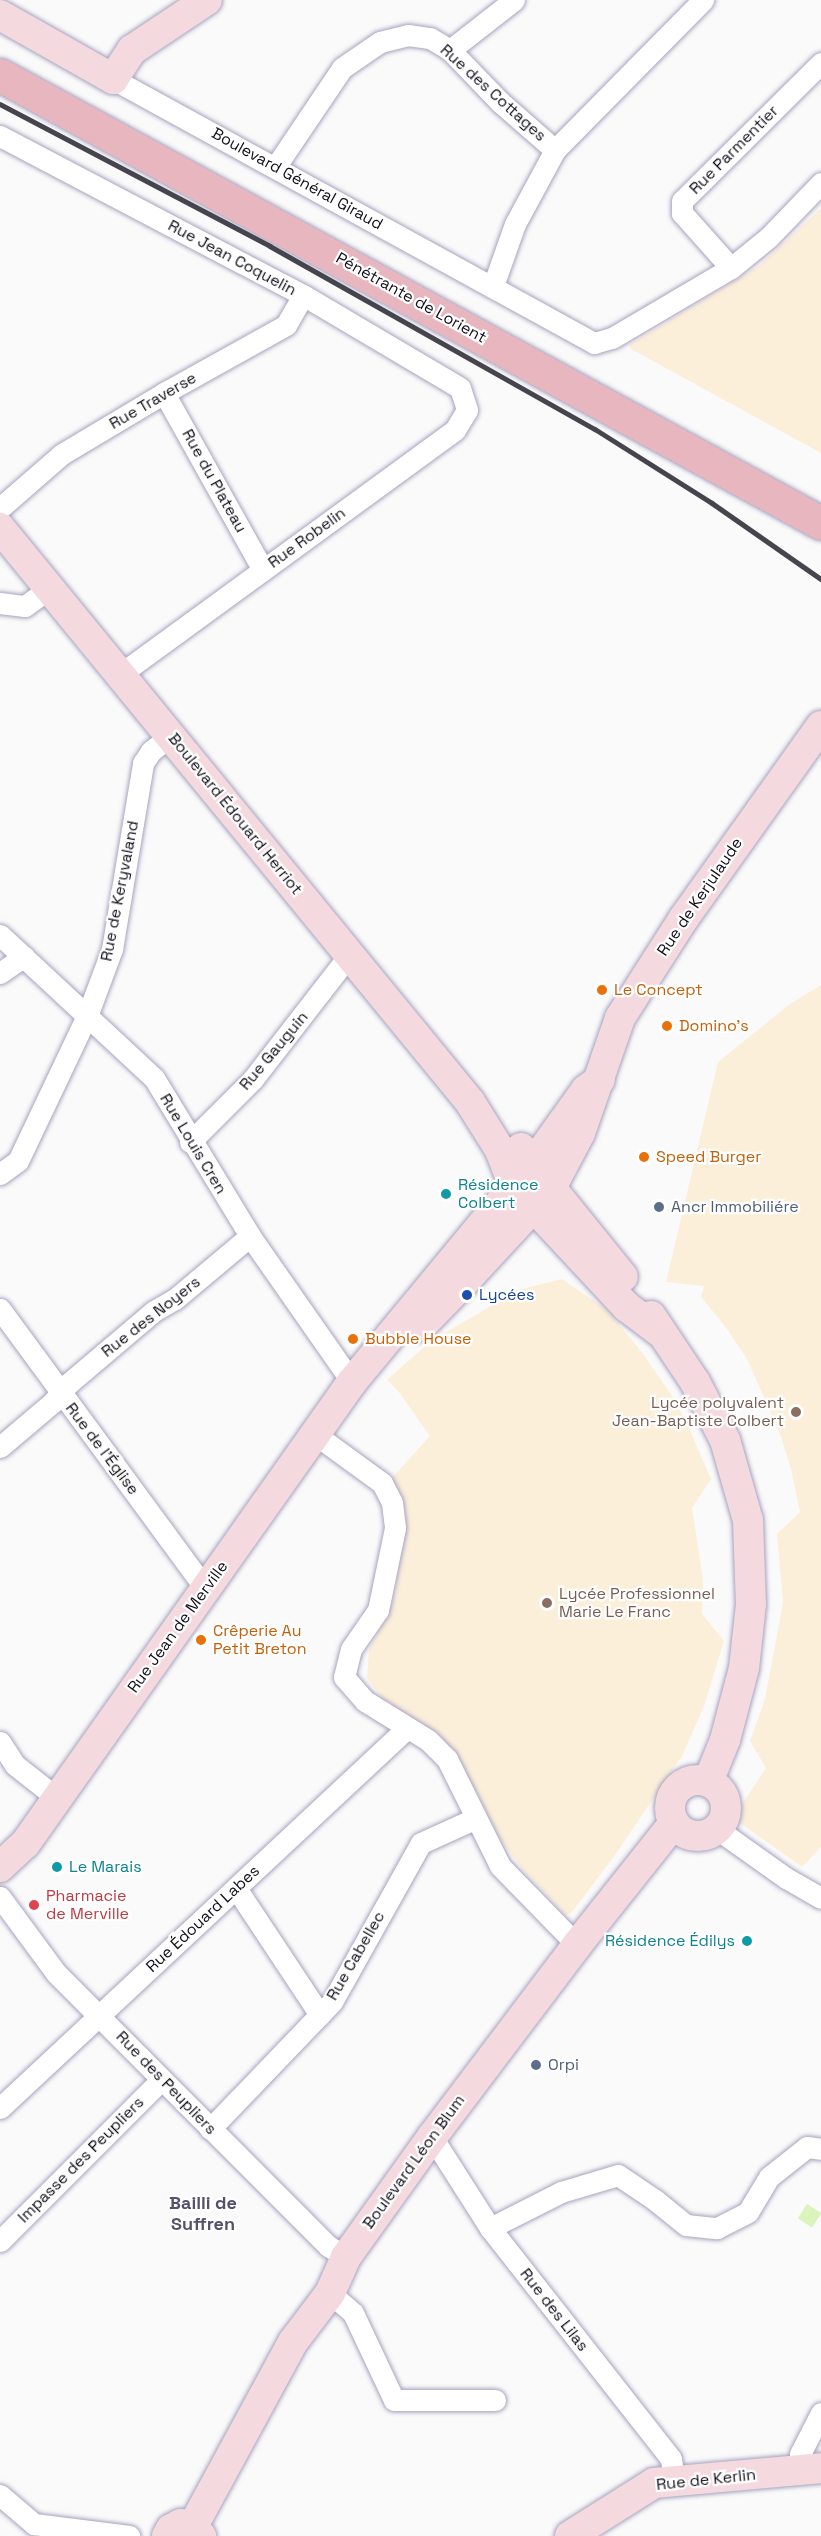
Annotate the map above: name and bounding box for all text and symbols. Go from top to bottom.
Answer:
street label: Rue des Cottages [436,40,550,146]
street label: Rue Parmentier [686,102,782,198]
street label: Boulevard Général Giraud [208,124,386,234]
street label: Rue Jean Coquelin [165,216,299,300]
street label: Pénétrante de Lorient [332,249,490,347]
street label: Rue Traverse [106,368,200,434]
street label: Rue du Plateau [178,426,250,536]
street label: Rue Robelin [265,504,349,572]
street label: Boulevard Édouard Herriot [164,729,306,899]
street label: Rue de Keryvaland [97,819,143,963]
street label: Rue de Kerjulaude [653,834,747,960]
place label: Le Concept [614,980,703,1000]
marker: Le Concept [595,983,609,997]
street label: Rue Gauguin [236,1008,312,1094]
place label: Domino's [679,1016,749,1036]
marker: Domino's [660,1019,674,1033]
street label: Rue Louis Cren [156,1090,230,1198]
place label: Speed Burger [656,1147,761,1167]
marker: Speed Burger [637,1150,651,1164]
place label: Résidence Colbert [458,1175,539,1213]
marker: Résidence Colbert [439,1187,453,1201]
place label: Ancr Immobiliére [671,1197,799,1217]
marker: Ancr Immobiliére [652,1200,666,1214]
street label: Rue des Noyers [98,1273,204,1361]
place label: Lycées [479,1285,534,1305]
marker: Lycées [460,1288,474,1302]
place label: Bubble House [365,1329,472,1349]
marker: Bubble House [346,1332,360,1346]
place label: Lycée polyvalent Jean-Baptiste Colbert [612,1393,784,1431]
street label: Rue de l'Église [61,1399,143,1499]
marker: Lycée polyvalent Jean-Baptiste Colbert [789,1405,803,1419]
street label: Rue Jean de Merville [124,1557,232,1697]
place label: Lycée Professionnel Marie Le Franc [559,1584,715,1622]
marker: Lycée Professionnel Marie Le Franc [540,1596,554,1610]
place label: Crêperie Au Petit Breton [213,1621,307,1659]
marker: Crêperie Au Petit Breton [194,1633,208,1647]
place label: Le Marais [69,1857,142,1877]
marker: Le Marais [50,1860,64,1874]
street label: Rue Édouard Labes [142,1862,264,1976]
place label: Pharmacie de Merville [46,1886,129,1924]
marker: Pharmacie de Merville [27,1898,41,1912]
street label: Rue Cabellec [323,1908,389,2004]
place label: Résidence Édilys [605,1931,735,1951]
marker: Résidence Édilys [740,1934,754,1948]
street label: Rue des Peupliers [112,2027,220,2139]
place label: Orpi [548,2055,579,2075]
marker: Orpi [529,2058,543,2072]
street label: Boulevard Léon Blum [359,2091,469,2233]
street label: Impasse des Peupliers [14,2093,148,2227]
district label: Bailli de Suffren [169,2193,237,2236]
street label: Rue des Lilas [516,2265,592,2355]
street label: Rue de Kerlin [655,2465,757,2495]

